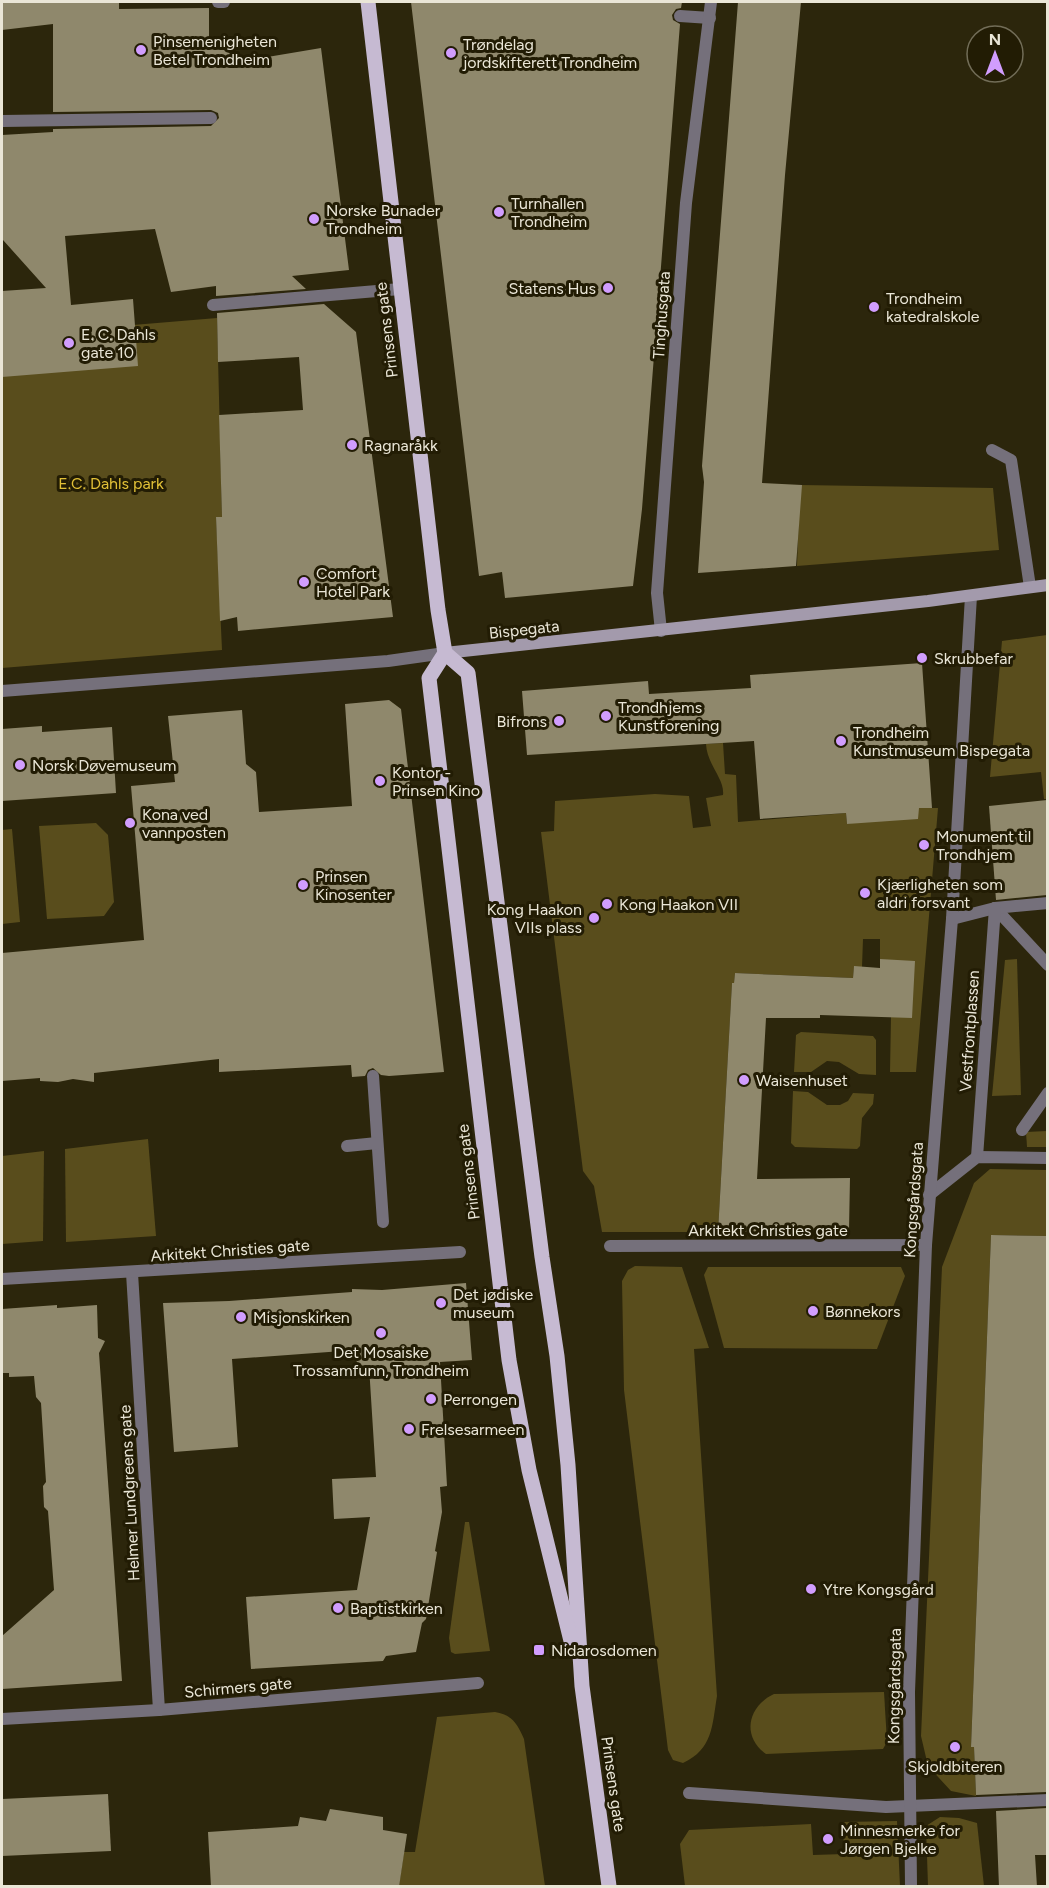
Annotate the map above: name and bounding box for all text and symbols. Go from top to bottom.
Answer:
north arrow [965,24,1025,84]
text: N [989,30,1001,49]
place label: Pinsemenigheten Betel Trondheim [153,32,277,69]
place label: Trøndelag jordskifterett Trondheim [462,35,637,72]
marker: Pinsemenigheten Betel Trondheim [134,43,148,57]
marker: Trøndelag jordskifterett Trondheim [444,46,458,60]
place label: Turnhallen Trondheim [511,194,587,231]
place label: Norske Bunader Trondheim [326,201,441,238]
marker: Turnhallen Trondheim [492,205,506,219]
marker: Norske Bunader Trondheim [307,212,321,226]
street label: Tinghusgata [649,271,674,360]
place label: Statens Hus [509,279,596,298]
street label: Prinsens gate [371,281,402,379]
marker: Statens Hus [601,281,615,295]
place label: Trondheim katedralskole [886,289,980,326]
marker: Trondheim katedralskole [867,300,881,314]
place label: E. C. Dahls gate 10 [81,325,156,362]
marker: E. C. Dahls gate 10 [62,336,76,350]
place label: Ragnaråkk [364,436,438,455]
marker: Ragnaråkk [345,438,359,452]
park label: E.C. Dahls park [58,474,164,493]
place label: Comfort Hotel Park [316,564,390,601]
marker: Comfort Hotel Park [297,575,311,589]
street label: Bispegata [488,616,560,643]
place label: Skrubbefar [934,649,1013,668]
marker: Skrubbefar [915,651,929,665]
place label: Trondhjems Kunstforening [618,698,719,735]
marker: Trondhjems Kunstforening [599,709,613,723]
place label: Bifrons [497,712,547,731]
marker: Bifrons [552,714,566,728]
place label: Trondheim Kunstmuseum Bispegata [853,723,1030,760]
marker: Trondheim Kunstmuseum Bispegata [834,734,848,748]
place label: Norsk Døvemuseum [32,756,176,775]
marker: Norsk Døvemuseum [13,758,27,772]
place label: Kontor - Prinsen Kino [392,763,480,800]
marker: Kontor - Prinsen Kino [373,774,387,788]
place label: Kona ved vannposten [142,805,226,842]
marker: Kona ved vannposten [123,816,137,830]
place label: Monument til Trondhjem [936,827,1031,864]
marker: Monument til Trondhjem [917,838,931,852]
place label: Prinsen Kinosenter [315,867,393,904]
place label: Kjærligheten som aldri forsvant [877,875,1003,912]
marker: Prinsen Kinosenter [296,878,310,892]
marker: Kjærligheten som aldri forsvant [858,886,872,900]
place label: Kong Haakon VII [619,895,738,914]
marker: Kong Haakon VII [600,897,614,911]
place label: Kong Haakon VIIs plass [487,900,582,937]
marker: Kong Haakon VIIs plass [587,911,601,925]
street label: Vestfrontplassen [956,969,983,1093]
place label: Waisenhuset [756,1071,848,1090]
marker: Waisenhuset [737,1073,751,1087]
street label: Prinsens gate [453,1123,484,1221]
street label: Kongsgårdsgata [900,1141,927,1259]
street label: Arkitekt Christies gate [688,1221,848,1240]
street label: Arkitekt Christies gate [150,1235,310,1266]
place label: Det jødiske museum [453,1285,533,1322]
marker: Det jødiske museum [434,1296,448,1310]
place label: Bønnekors [825,1302,900,1321]
marker: Bønnekors [806,1304,820,1318]
place label: Misjonskirken [253,1308,350,1327]
marker: Misjonskirken [234,1310,248,1324]
marker: Det Mosaiske Trossamfunn, Trondheim [374,1326,388,1340]
place label: Det Mosaiske Trossamfunn, Trondheim [293,1343,469,1380]
place label: Perrongen [443,1390,517,1409]
marker: Perrongen [424,1392,438,1406]
street label: Helmer Lundgreens gate [115,1404,144,1582]
place label: Frelsesarmeen [421,1420,524,1439]
marker: Frelsesarmeen [402,1422,416,1436]
place label: Ytre Kongsgård [823,1580,934,1599]
marker: Ytre Kongsgård [804,1582,818,1596]
place label: Baptistkirken [350,1599,443,1618]
marker: Baptistkirken [331,1601,345,1615]
street label: Kongsgårdsgata [884,1628,905,1744]
place label: Nidarosdomen [551,1641,657,1660]
marker: Nidarosdomen [532,1643,546,1657]
street label: Schirmers gate [183,1673,293,1702]
street label: Prinsens gate [597,1735,630,1833]
marker: Skjoldbiteren [948,1740,962,1754]
place label: Skjoldbiteren [908,1757,1003,1776]
place label: Minnesmerke for Jørgen Bjelke [840,1821,960,1858]
marker: Minnesmerke for Jørgen Bjelke [821,1832,835,1846]

